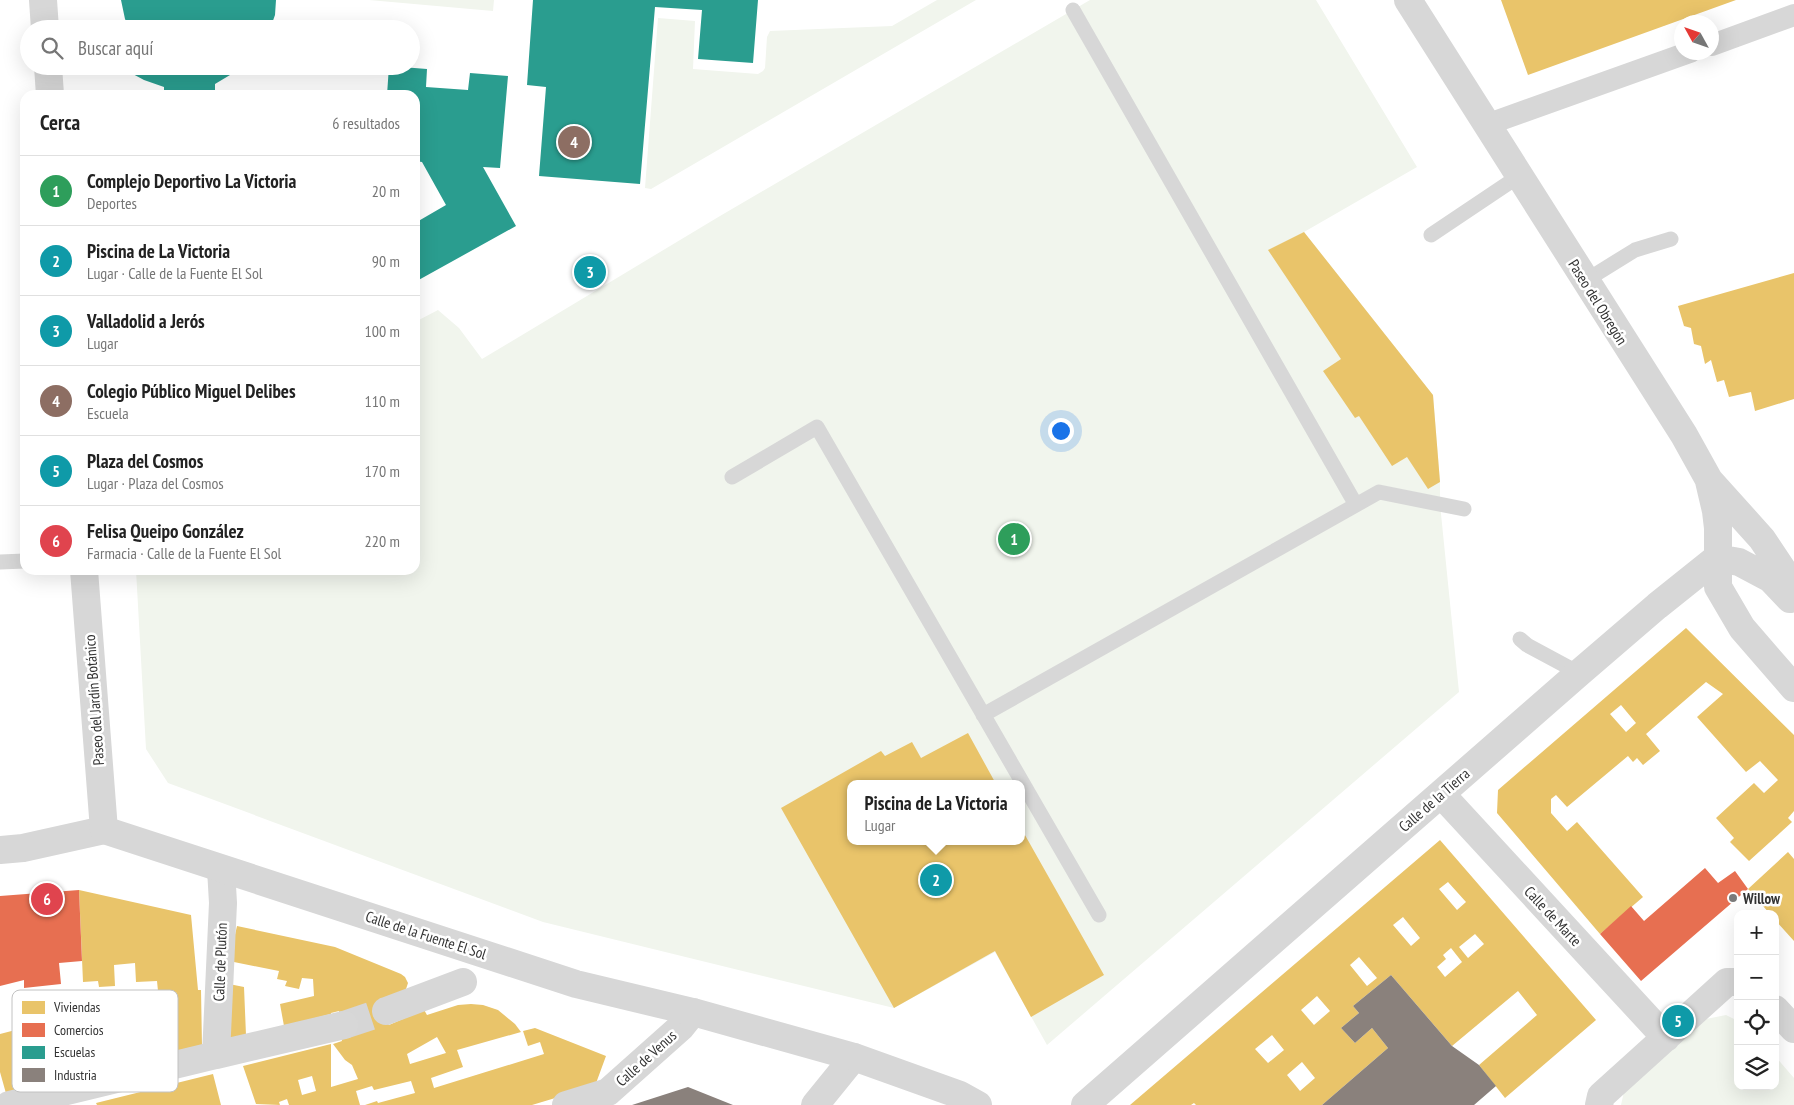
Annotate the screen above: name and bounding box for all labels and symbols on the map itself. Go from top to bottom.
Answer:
north arrow [1674,15,1719,60]
pin: 4 [558,123,590,161]
pin: 3 [574,253,606,291]
street label: Paseo del Obregón [1564,256,1632,348]
your location [1048,418,1074,444]
pin: 1 [998,520,1030,558]
street label: Paseo del Jardín Botánico [80,634,108,766]
street label: Calle de la Tierra [1395,764,1473,836]
pin: 2 [920,861,952,899]
pin: 6 [31,880,63,918]
street label: Calle de Marte [1520,882,1586,950]
place label: Willow [1742,889,1781,908]
marker: Willow [1727,892,1739,904]
street label: Calle de la Fuente El Sol [363,907,489,964]
street label: Calle de Plutón [209,922,231,1002]
legend [12,990,178,1092]
text: Viviendas [53,998,101,1016]
pin: 5 [1662,1002,1694,1040]
text: Comercios [54,1021,104,1039]
street label: Calle de Venus [612,1026,680,1090]
text: Escuelas [54,1043,95,1061]
text: Industria [54,1066,97,1084]

